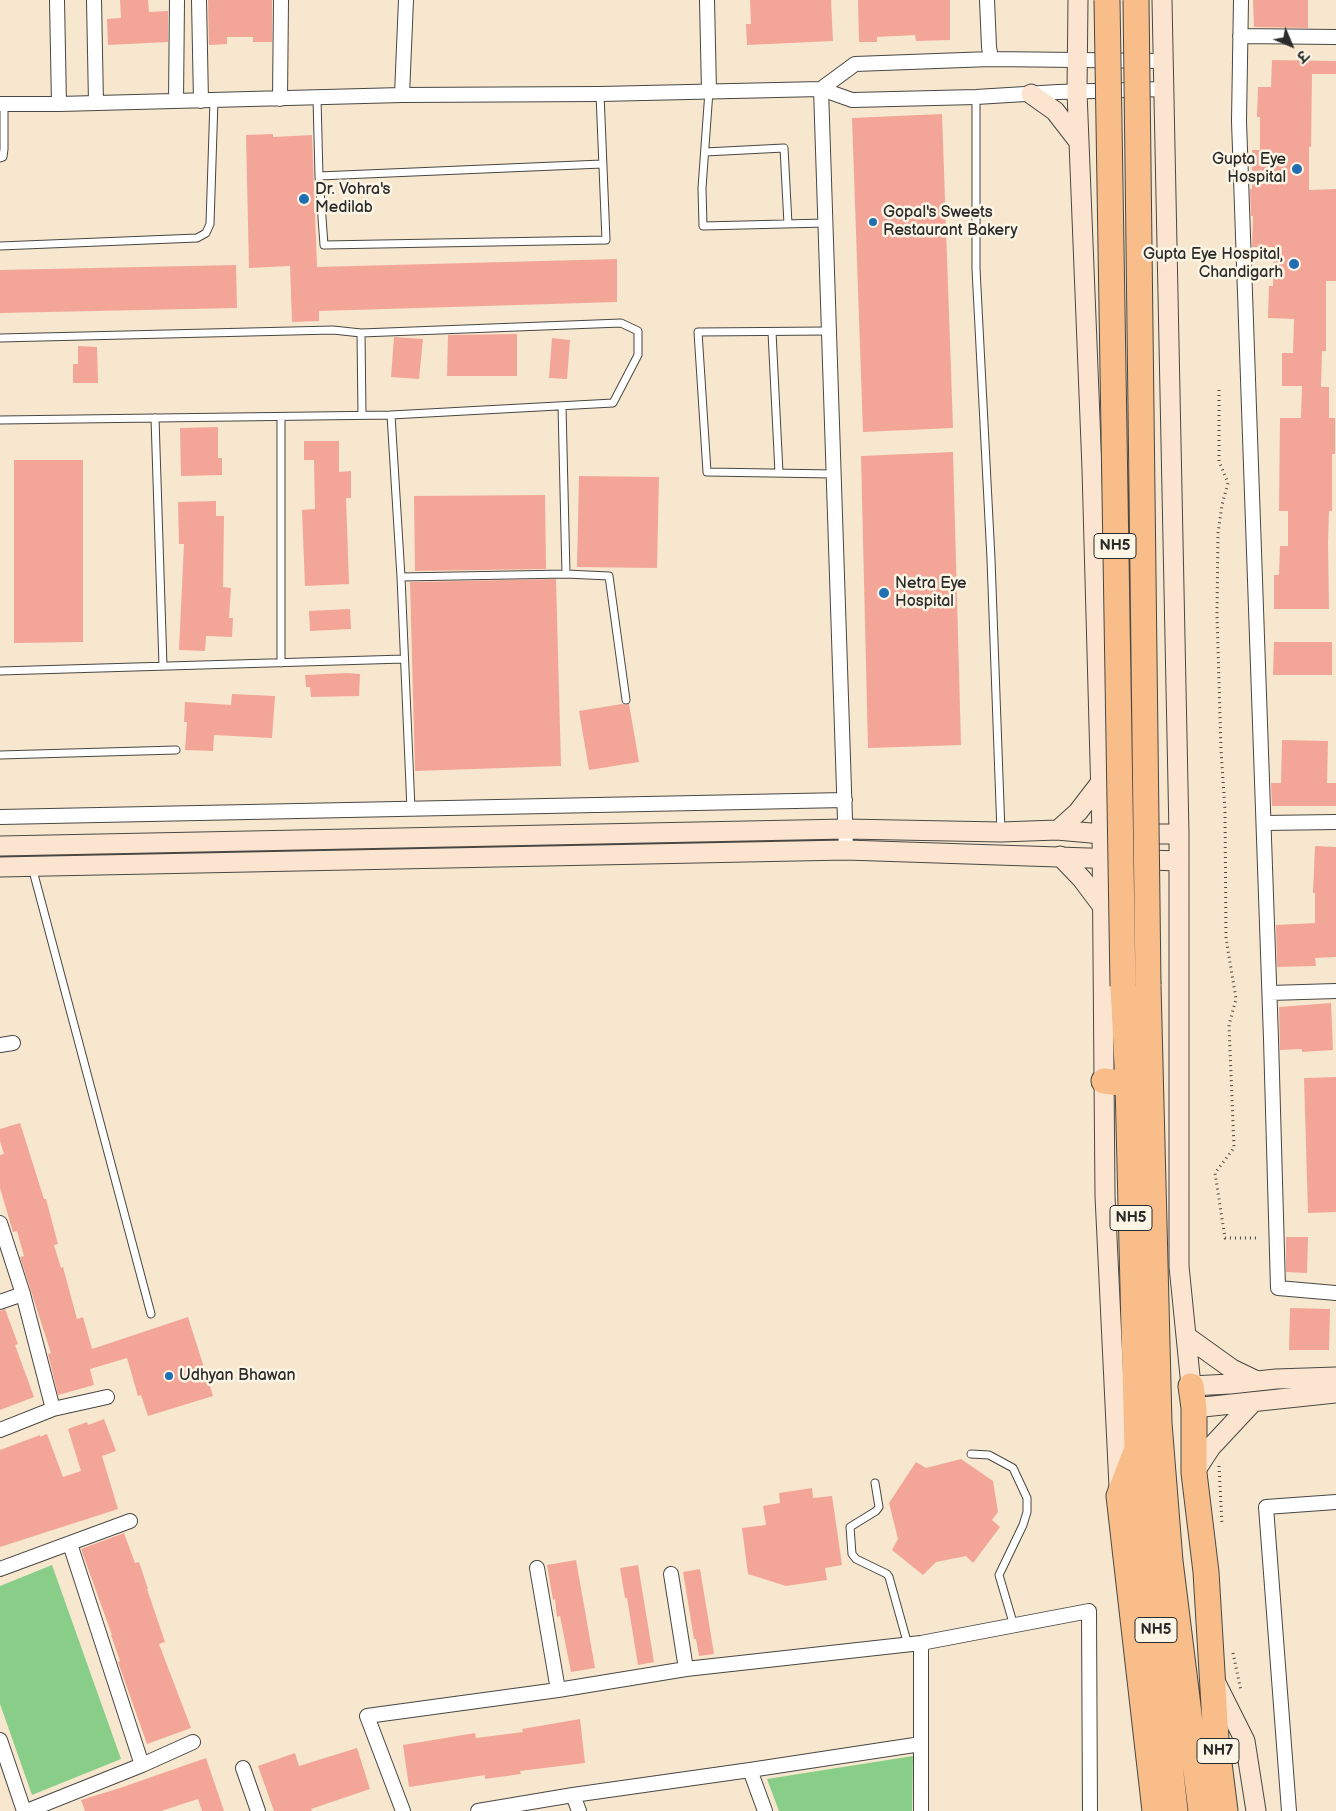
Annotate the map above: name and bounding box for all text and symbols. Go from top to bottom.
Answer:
north arrow [1266,20,1316,70]
text: उ [1293,47,1311,65]
place label: Gupta Eye Hospital [1212,150,1286,188]
marker: Gupta Eye Hospital [1290,162,1304,176]
place label: Dr. Vohra's Medilab [315,180,391,218]
marker: Dr. Vohra's Medilab [297,192,311,206]
place label: Gopal's Sweets Restaurant Bakery [883,203,1018,241]
marker: Gopal's Sweets Restaurant Bakery [867,216,879,228]
place label: Gupta Eye Hospital, Chandigarh [1143,245,1283,283]
marker: Gupta Eye Hospital, Chandigarh [1287,257,1301,271]
road number: NH5 [1094,534,1136,558]
place label: Netra Eye Hospital [895,574,967,612]
marker: Netra Eye Hospital [877,586,891,600]
road number: NH5 [1110,1206,1152,1230]
place label: Udhyan Bhawan [179,1366,295,1386]
marker: Udhyan Bhawan [163,1370,175,1382]
road number: NH5 [1135,1618,1177,1642]
road number: NH7 [1197,1738,1239,1764]

